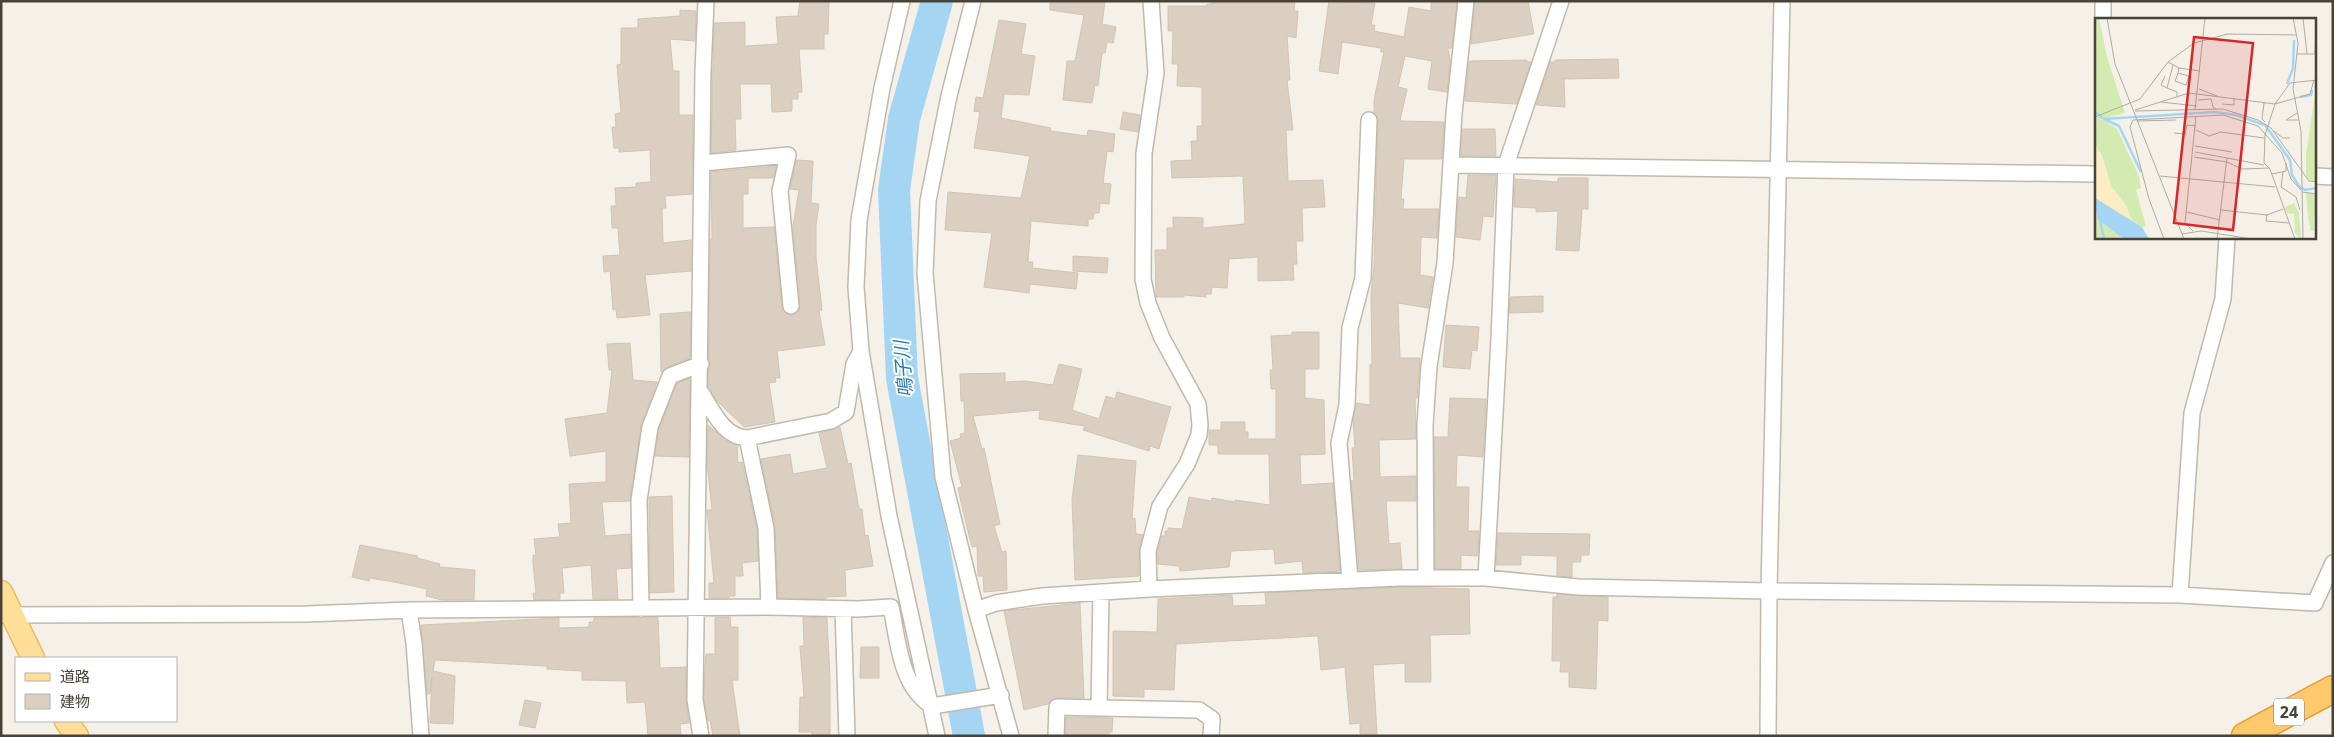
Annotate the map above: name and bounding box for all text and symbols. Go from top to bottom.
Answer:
inset map [2095,18,2316,239]
water label: 鳴子川 [887,337,918,399]
legend [15,657,178,722]
text: 道路 [60,666,90,686]
text: 建物 [60,691,90,711]
road number: 24 [2274,699,2304,726]

